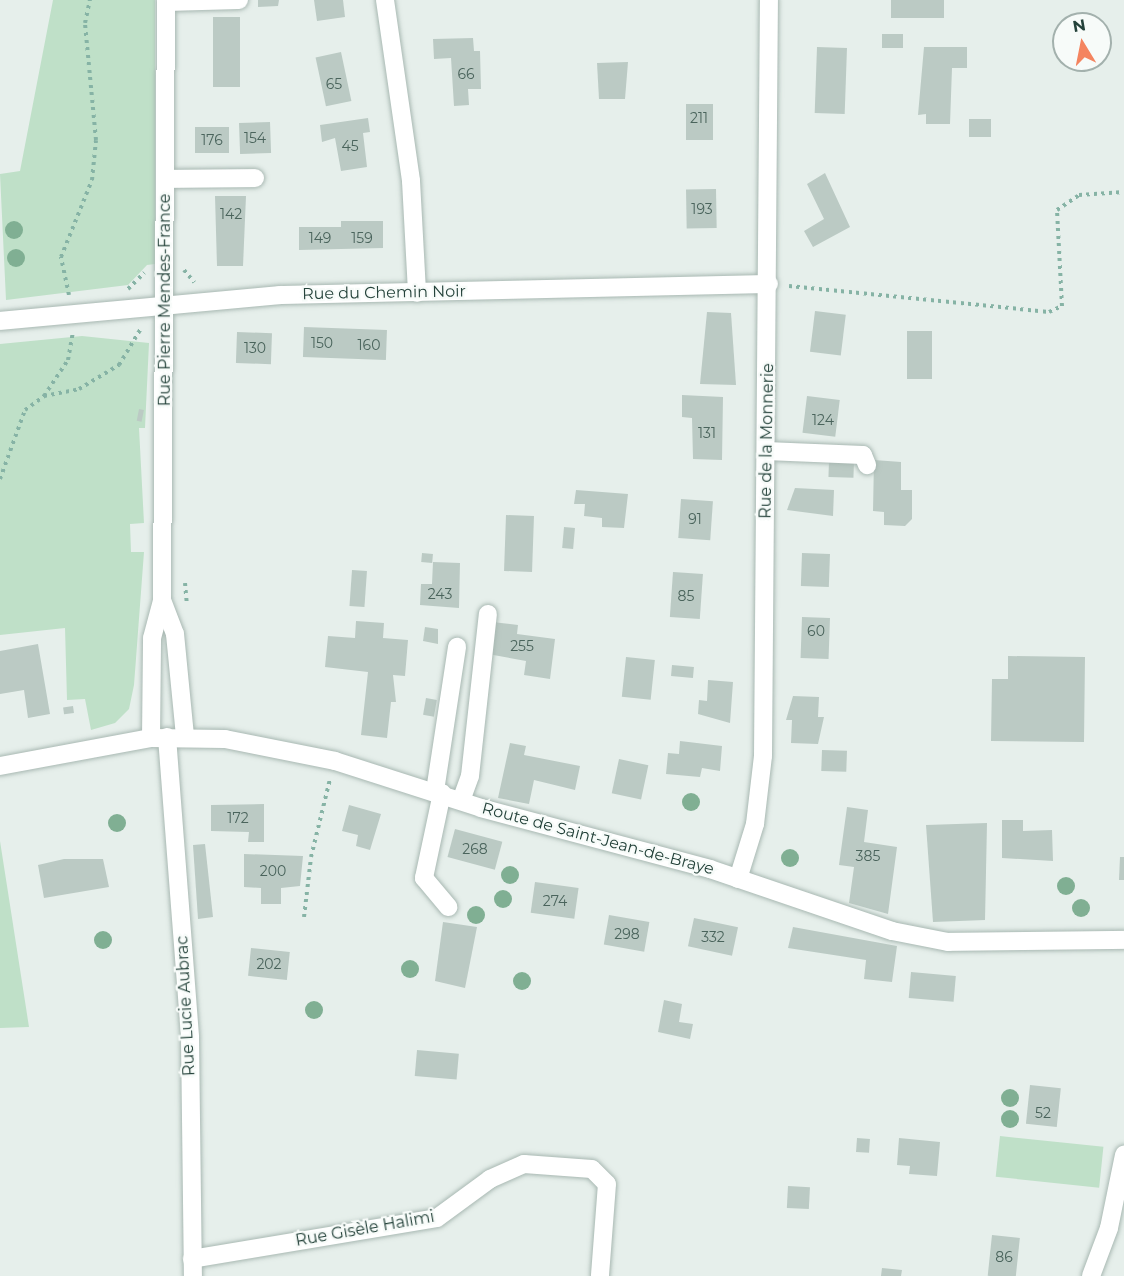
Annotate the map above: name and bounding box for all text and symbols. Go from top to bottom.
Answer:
north arrow [1052,12,1112,72]
text: N [1071,15,1087,36]
house number: 66 [457,66,475,82]
house number: 65 [326,76,342,92]
house number: 211 [690,110,708,126]
house number: 154 [244,130,266,146]
house number: 176 [201,132,223,148]
house number: 45 [341,138,359,154]
street label: Rue Pierre Mendes-France [155,194,175,406]
house number: 193 [691,201,713,217]
house number: 142 [220,206,242,222]
house number: 149 [309,230,331,246]
house number: 159 [351,230,373,246]
street label: Rue du Chemin Noir [302,282,466,304]
house number: 150 [311,335,333,351]
house number: 160 [358,337,380,353]
house number: 130 [244,340,266,356]
street label: Rue de la Monnerie [756,363,778,519]
house number: 124 [812,412,834,428]
house number: 131 [698,425,716,441]
house number: 91 [688,511,702,527]
house number: 243 [428,586,452,602]
house number: 85 [678,588,694,604]
house number: 60 [807,623,825,639]
house number: 255 [510,638,534,654]
street label: Route de Saint-Jean-de-Braye [480,799,716,879]
house number: 172 [227,810,249,826]
house number: 268 [462,841,488,857]
house number: 385 [856,848,880,864]
house number: 200 [260,863,286,879]
house number: 274 [543,893,567,909]
house number: 298 [614,926,640,942]
house number: 332 [701,929,725,945]
street label: Rue Lucie Aubrac [173,935,199,1077]
house number: 202 [256,956,282,972]
house number: 52 [1035,1105,1051,1121]
street label: Rue Gisèle Halimi [294,1207,436,1251]
house number: 86 [995,1249,1013,1265]

